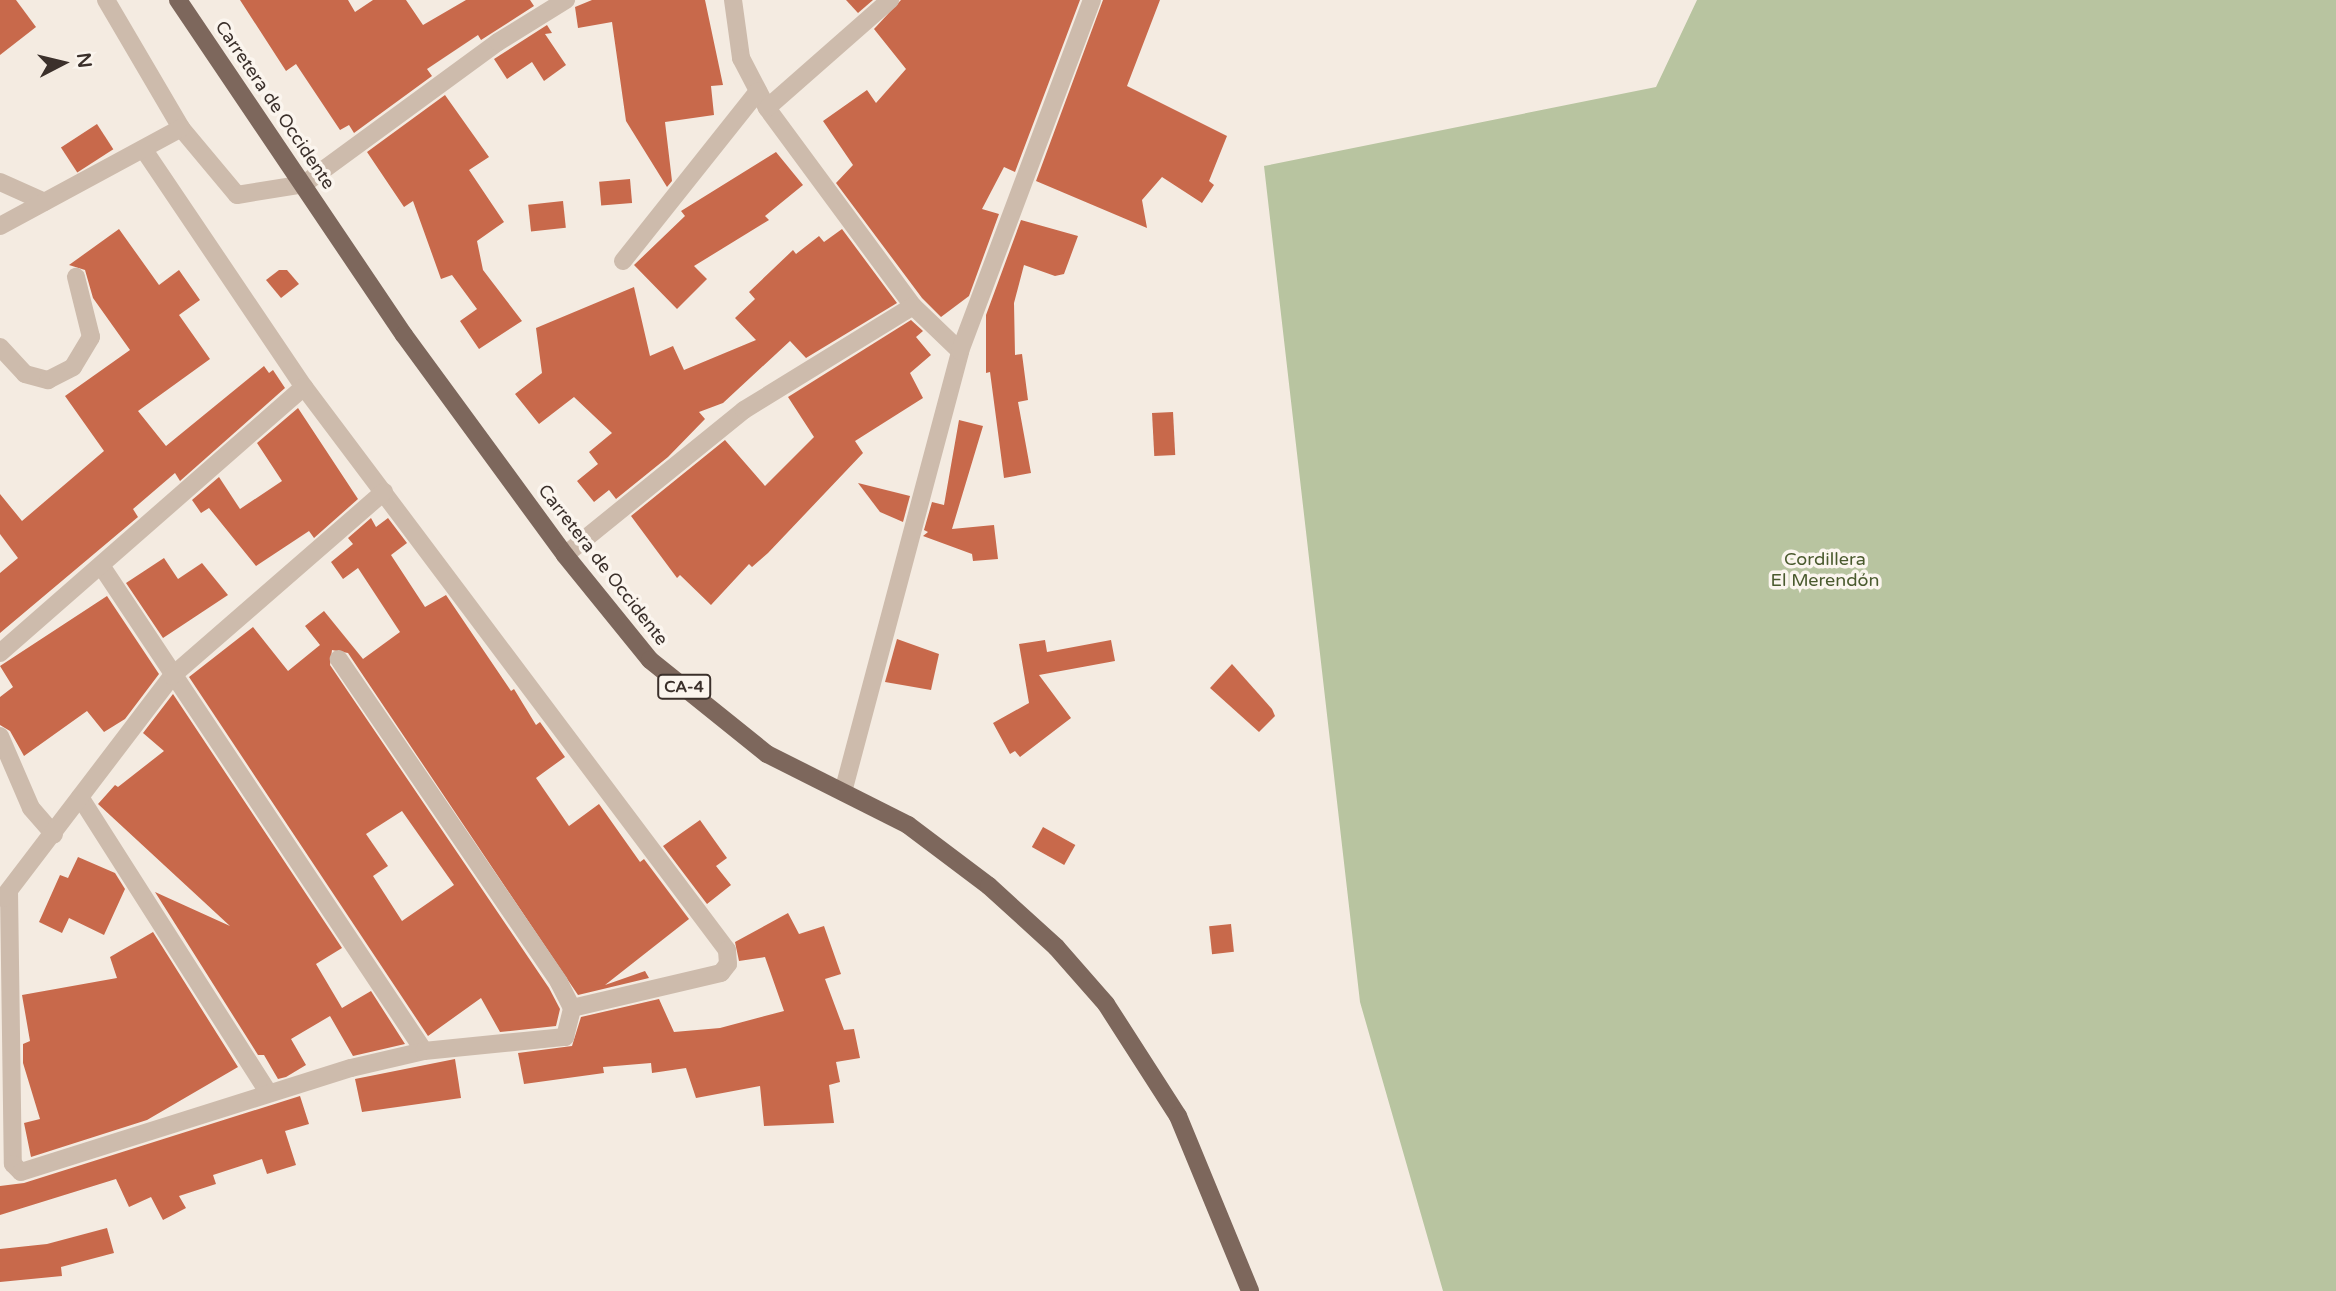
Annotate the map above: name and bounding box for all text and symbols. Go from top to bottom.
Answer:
street label: Carretera de Occidente [211,17,339,193]
north arrow [28,28,98,98]
text: N [72,52,96,69]
street label: Carretera de Occidente [533,480,673,650]
park label: Cordillera El Merendón [1770,549,1880,592]
road number: CA-4 [656,674,712,700]

